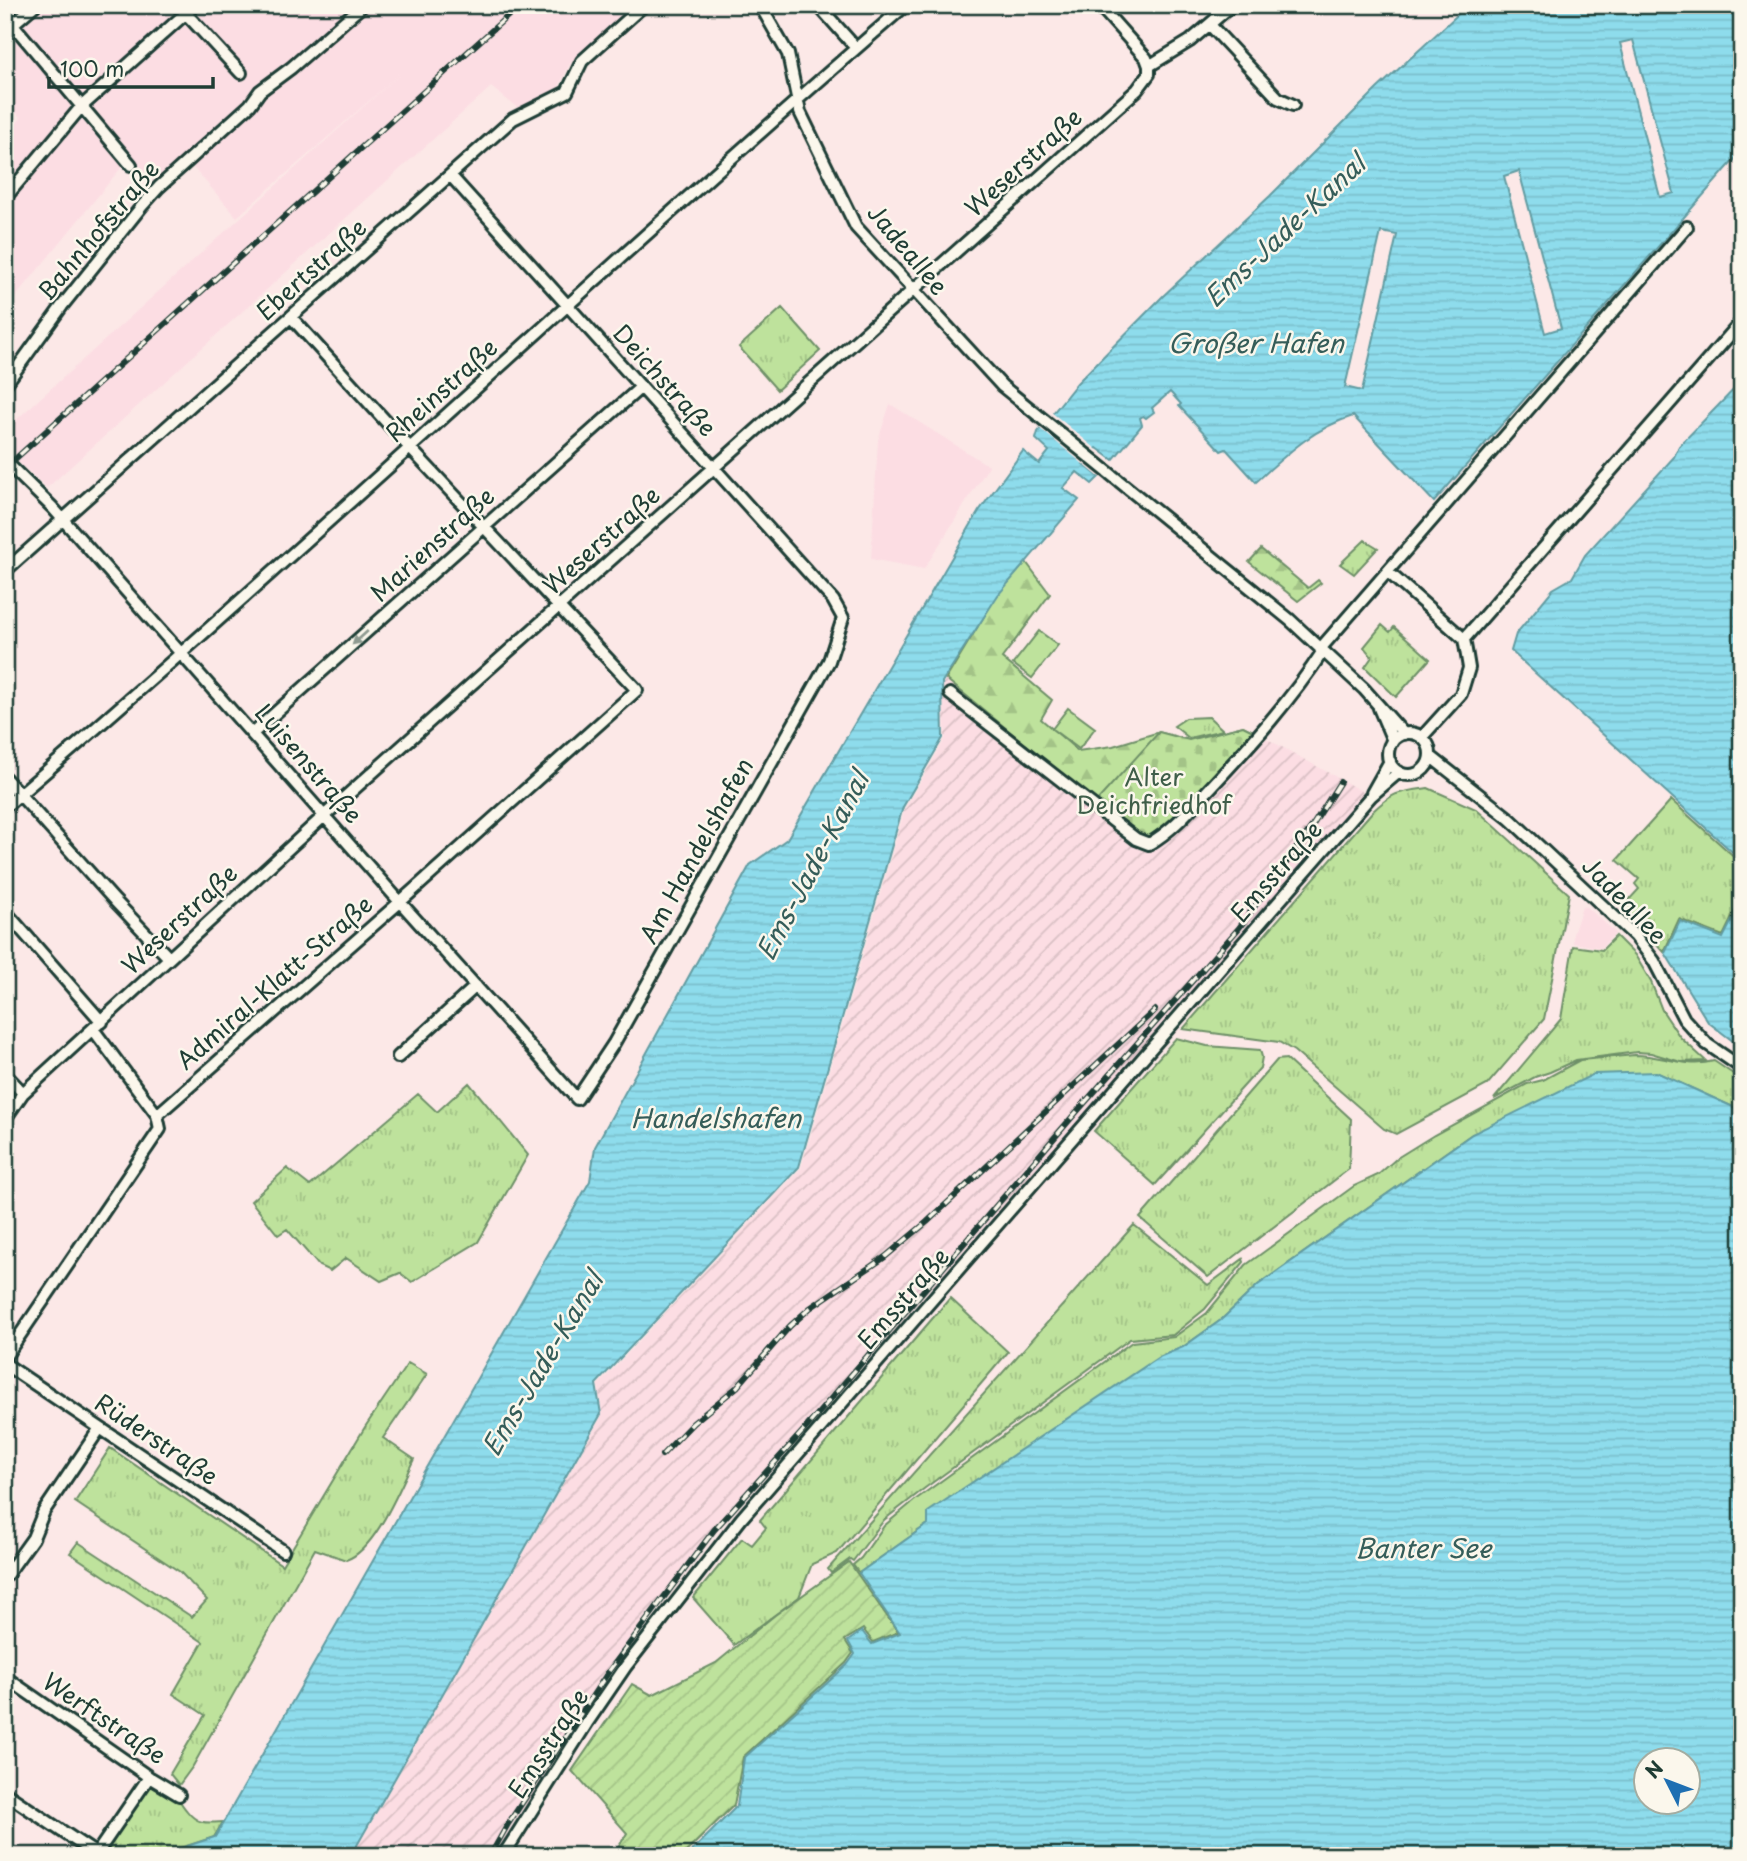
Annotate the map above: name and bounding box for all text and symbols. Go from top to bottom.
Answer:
scale bar [49,46,214,90]
text: 100 m [60,52,124,84]
street label: Weserstraße [956,99,1089,224]
water label: Ems-Jade-Kanal [1194,142,1376,315]
street label: Bahnhofstraße [28,152,167,308]
street label: Jadeallee [860,195,957,302]
street label: Ebertstraße [248,209,374,328]
street label: Deichstraße [605,316,726,444]
water label: Großer Hafen [1168,323,1345,362]
street label: Rheinstraße [377,329,505,450]
street label: Weserstraße [534,477,667,602]
street label: Marienstraße [362,478,502,609]
one-way arrow [351,630,369,646]
street label: Luisenstraße [247,695,372,831]
street label: Am Handelshafen [629,751,761,949]
park label: Alter Deichfriedhof [1077,758,1233,822]
water label: Ems-Jade-Kanal [746,761,880,966]
street label: Emsstraße [1221,812,1330,929]
street label: Jadeallee [1575,848,1676,951]
street label: Weserstraße [113,855,245,982]
street label: Admiral-Klatt-Straße [168,886,380,1077]
water label: Handelshafen [631,1098,803,1137]
street label: Emsstraße [848,1239,957,1356]
water label: Ems-Jade-Kanal [471,1261,614,1463]
street label: Rüderstraße [88,1384,226,1493]
water label: Banter See [1355,1528,1494,1567]
street label: Werftstraße [36,1663,174,1772]
street label: Emsstraße [498,1681,596,1805]
north arrow [1632,1745,1702,1815]
text: N [1638,1754,1669,1784]

